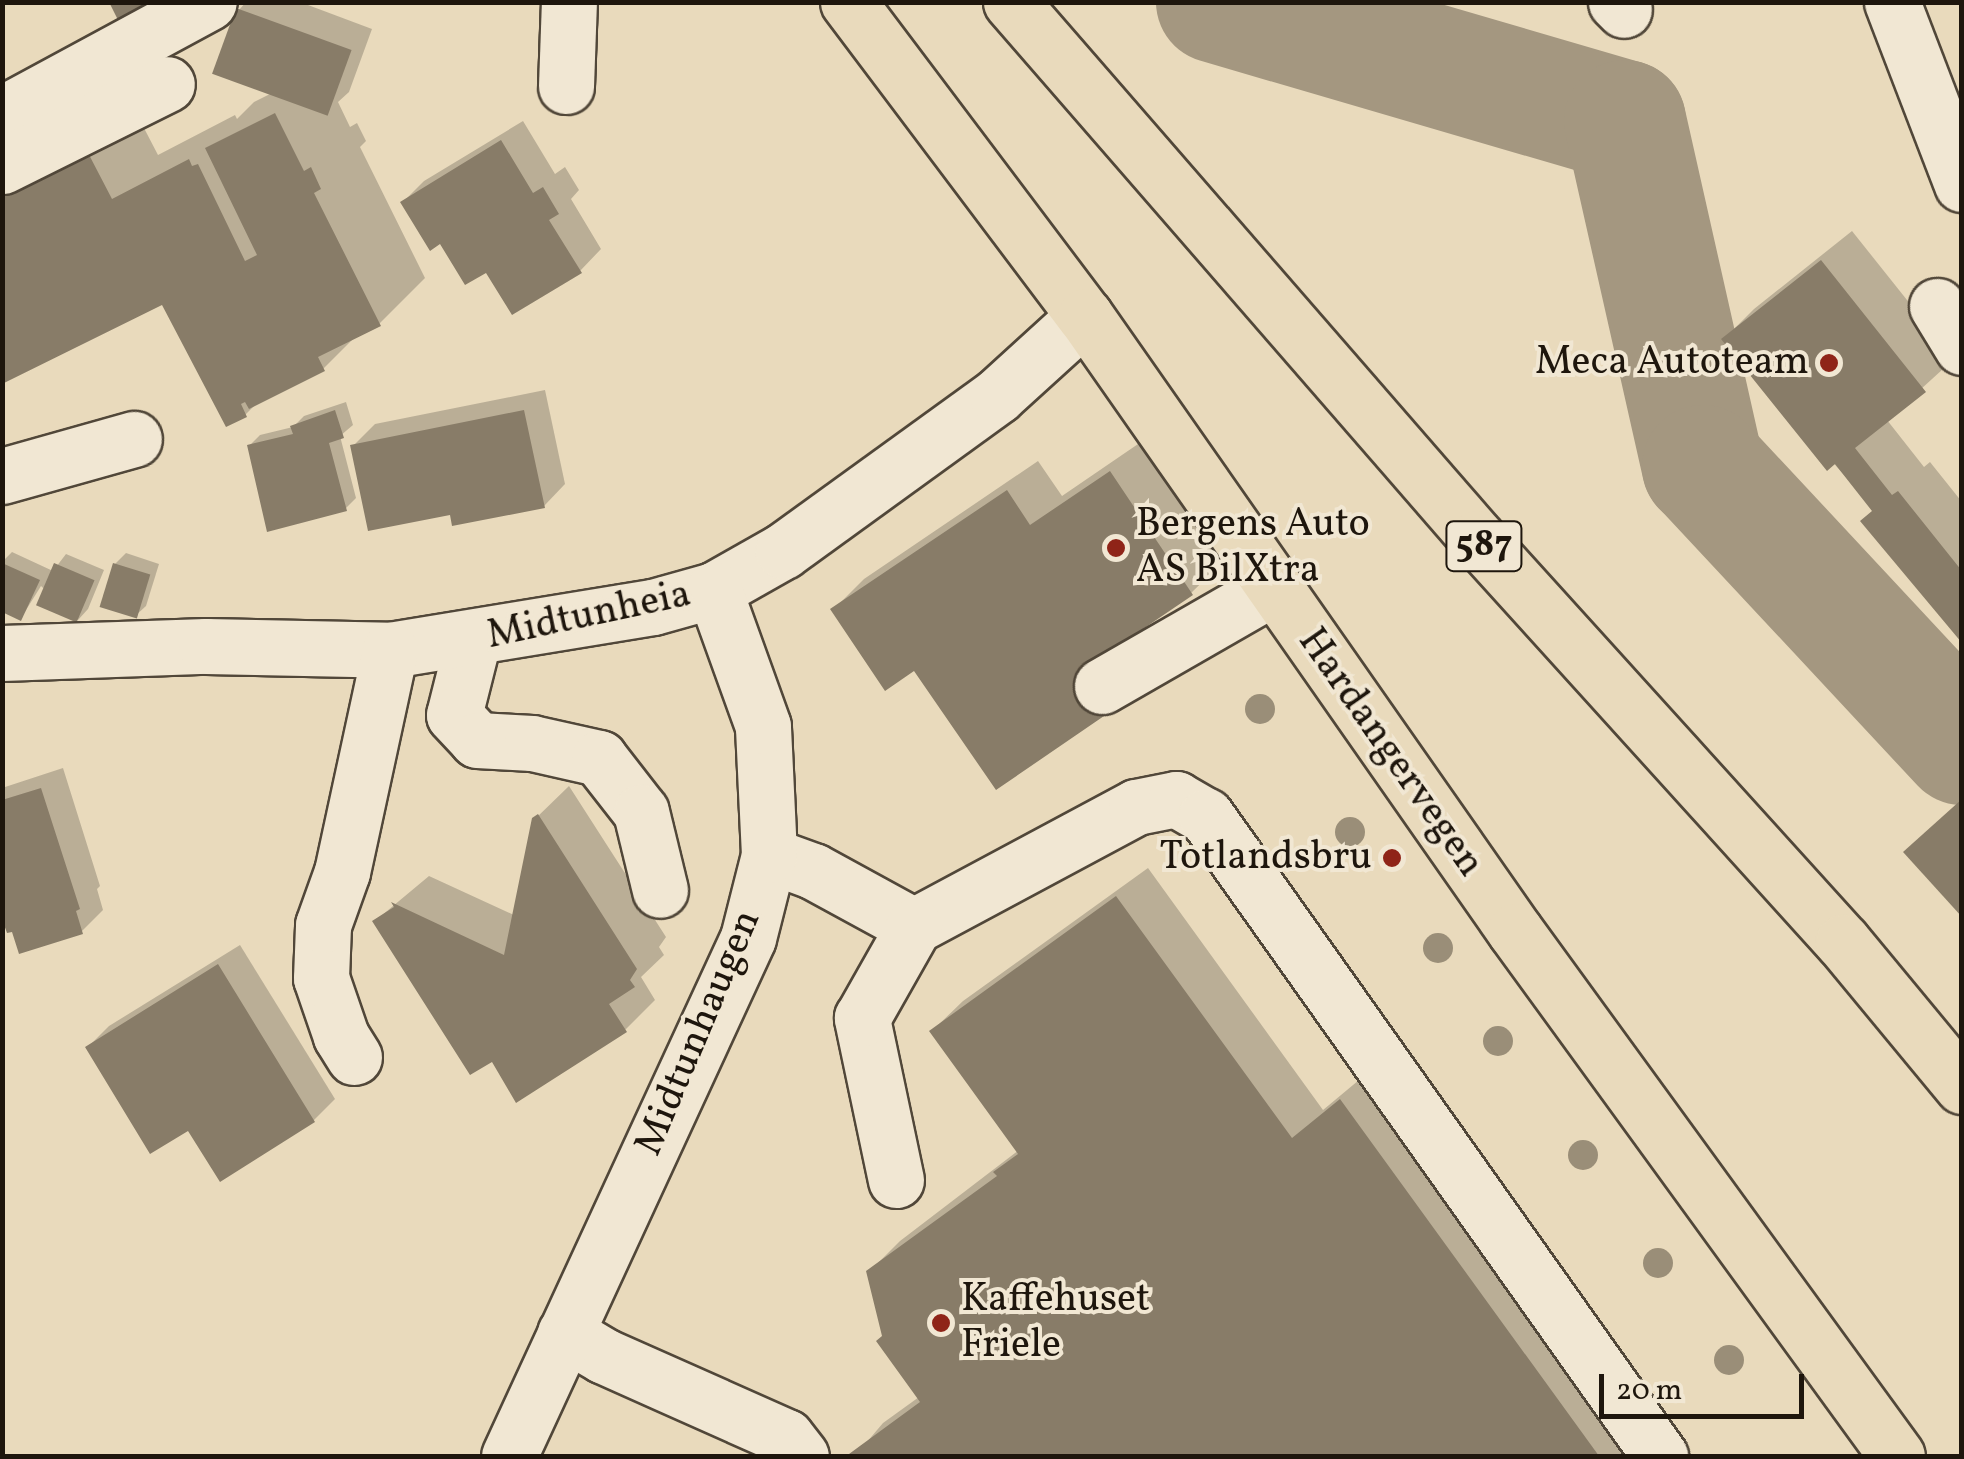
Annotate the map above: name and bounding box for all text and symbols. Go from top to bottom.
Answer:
place label: Meca Autoteam [1535,339,1809,387]
marker: Meca Autoteam [1818,352,1840,374]
place label: Bergens Auto AS BilXtra [1136,501,1370,595]
road number: 587 [1444,513,1524,579]
marker: Bergens Auto AS BilXtra [1105,537,1127,559]
street label: Midtunheia [483,571,695,661]
street label: Hardangervegen [1287,620,1493,886]
place label: Totlandsbru [1159,834,1372,882]
marker: Totlandsbru [1381,847,1403,869]
street label: Midtunhaugen [626,903,772,1163]
place label: Kaffehuset Friele [961,1276,1150,1370]
marker: Kaffehuset Friele [930,1312,952,1334]
scale bar [1604,1354,1809,1416]
text: 20 m [1616,1370,1682,1412]

